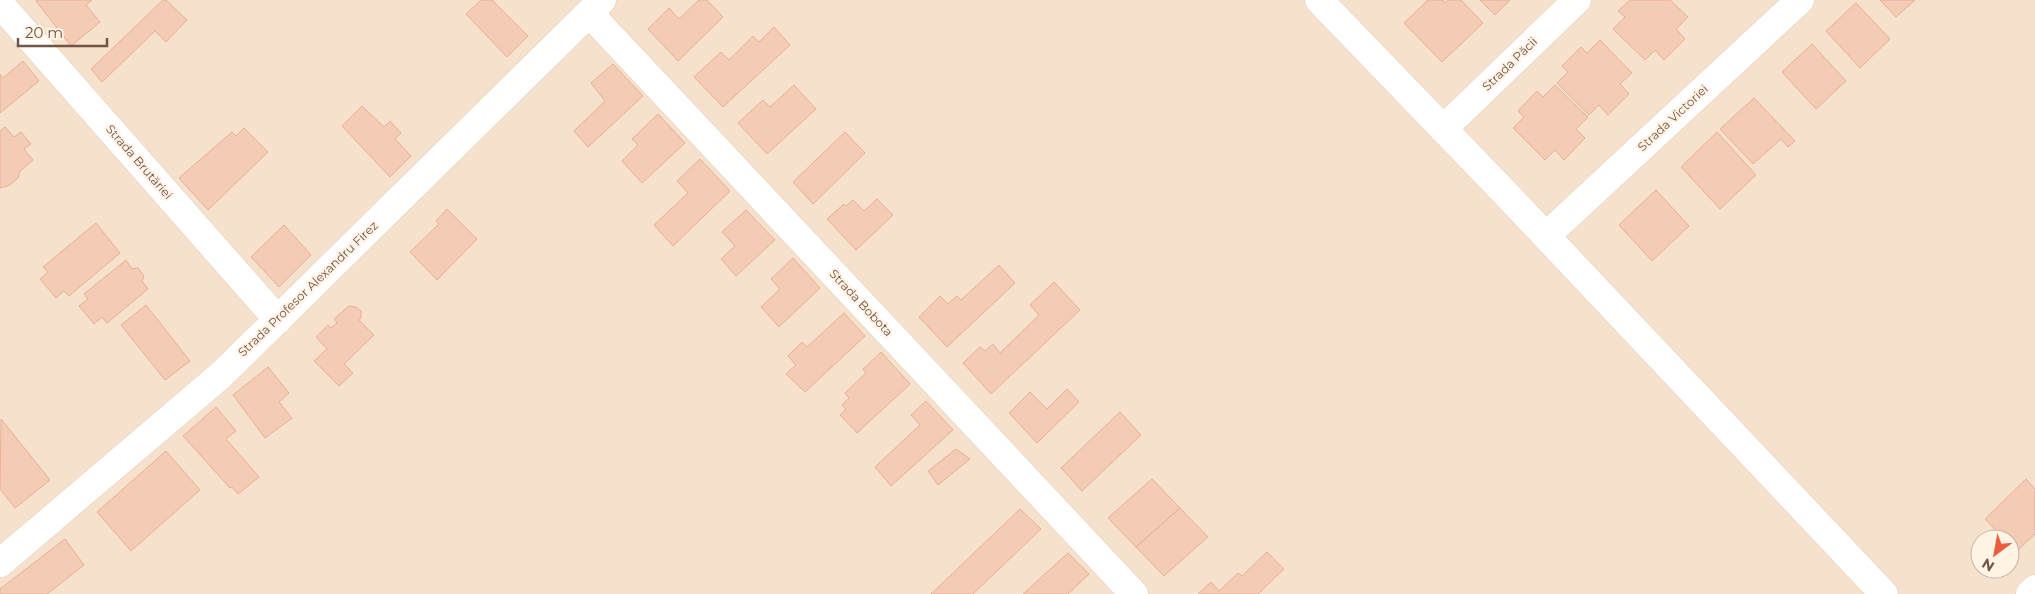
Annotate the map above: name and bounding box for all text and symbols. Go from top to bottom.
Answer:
scale bar [18,15,106,47]
text: 20 m [25,23,63,42]
street label: Strada Păcii [1479,34,1540,94]
street label: Strada Victoriei [1634,81,1711,154]
street label: Strada Brutăriei [103,121,176,202]
street label: Strada Profesor Alexandru Firez [235,218,381,359]
street label: Strada Bobota [827,266,896,339]
north arrow [1970,529,2020,579]
text: N [1979,554,1998,576]

